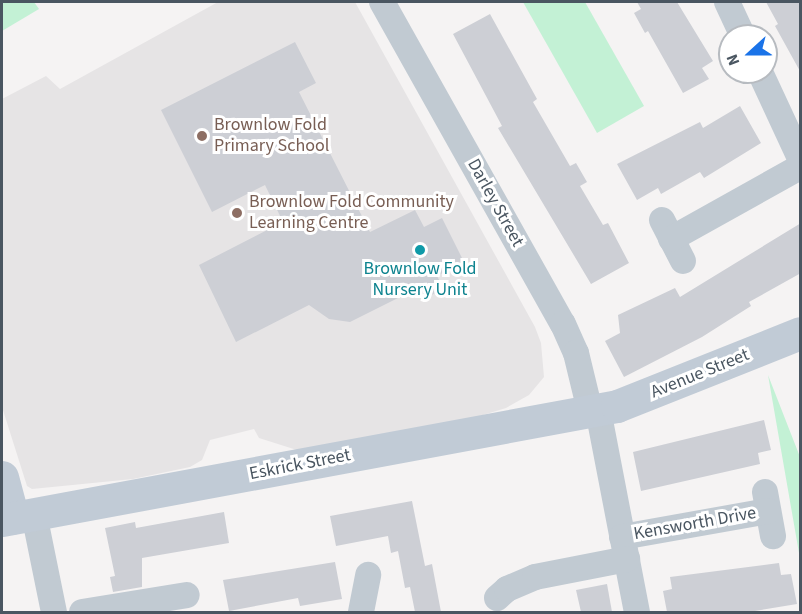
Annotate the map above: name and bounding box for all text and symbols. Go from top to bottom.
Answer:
north arrow [718,24,778,84]
text: N [721,51,745,69]
place label: Brownlow Fold Primary School [214,115,329,158]
marker: Brownlow Fold Primary School [195,129,209,143]
street label: Darley Street [462,155,528,251]
place label: Brownlow Fold Community Learning Centre [249,192,454,234]
marker: Brownlow Fold Community Learning Centre [230,206,244,220]
marker: Brownlow Fold Nursery Unit [413,243,427,257]
place label: Brownlow Fold Nursery Unit [364,259,476,302]
street label: Avenue Street [648,344,752,404]
street label: Eskrick Street [248,445,352,485]
street label: Kensworth Drive [632,503,758,545]

